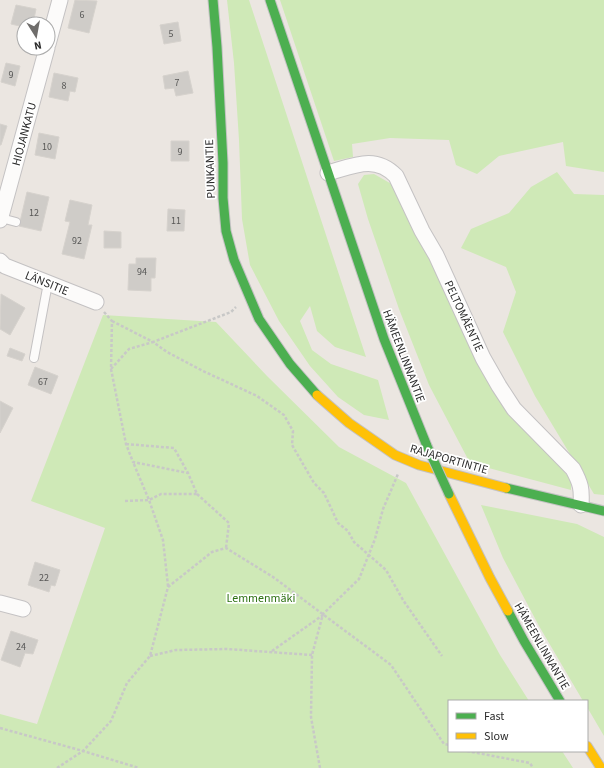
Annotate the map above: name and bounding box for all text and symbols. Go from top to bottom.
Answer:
house number: 6 [80,8,85,22]
north arrow [16,16,56,56]
house number: 5 [169,27,174,41]
text: N [33,37,43,53]
house number: 9 [9,68,14,82]
house number: 7 [175,76,180,90]
house number: 8 [62,79,67,93]
street label: HIOJANKATU [8,100,41,168]
street label: PUNKANTIE [201,139,220,199]
house number: 10 [42,140,52,154]
house number: 9 [178,145,183,159]
house number: 12 [29,206,39,220]
house number: 11 [171,214,181,228]
house number: 92 [72,234,82,248]
house number: 94 [137,265,147,279]
street label: LÄNSITIE [22,267,71,300]
street label: PELTOMÄENTIE [440,278,487,355]
street label: HÄMEENLINNANTIE [378,307,429,405]
house number: 67 [38,375,48,389]
street label: RAJAPORTINTIE [408,440,490,479]
house number: 22 [39,571,49,585]
park label: Lemmenmäki [227,590,296,607]
street label: HÄMEENLINNANTIE [510,599,573,693]
house number: 24 [16,640,26,654]
legend [448,700,588,752]
text: Fast [484,708,504,725]
text: Slow [484,728,509,745]

